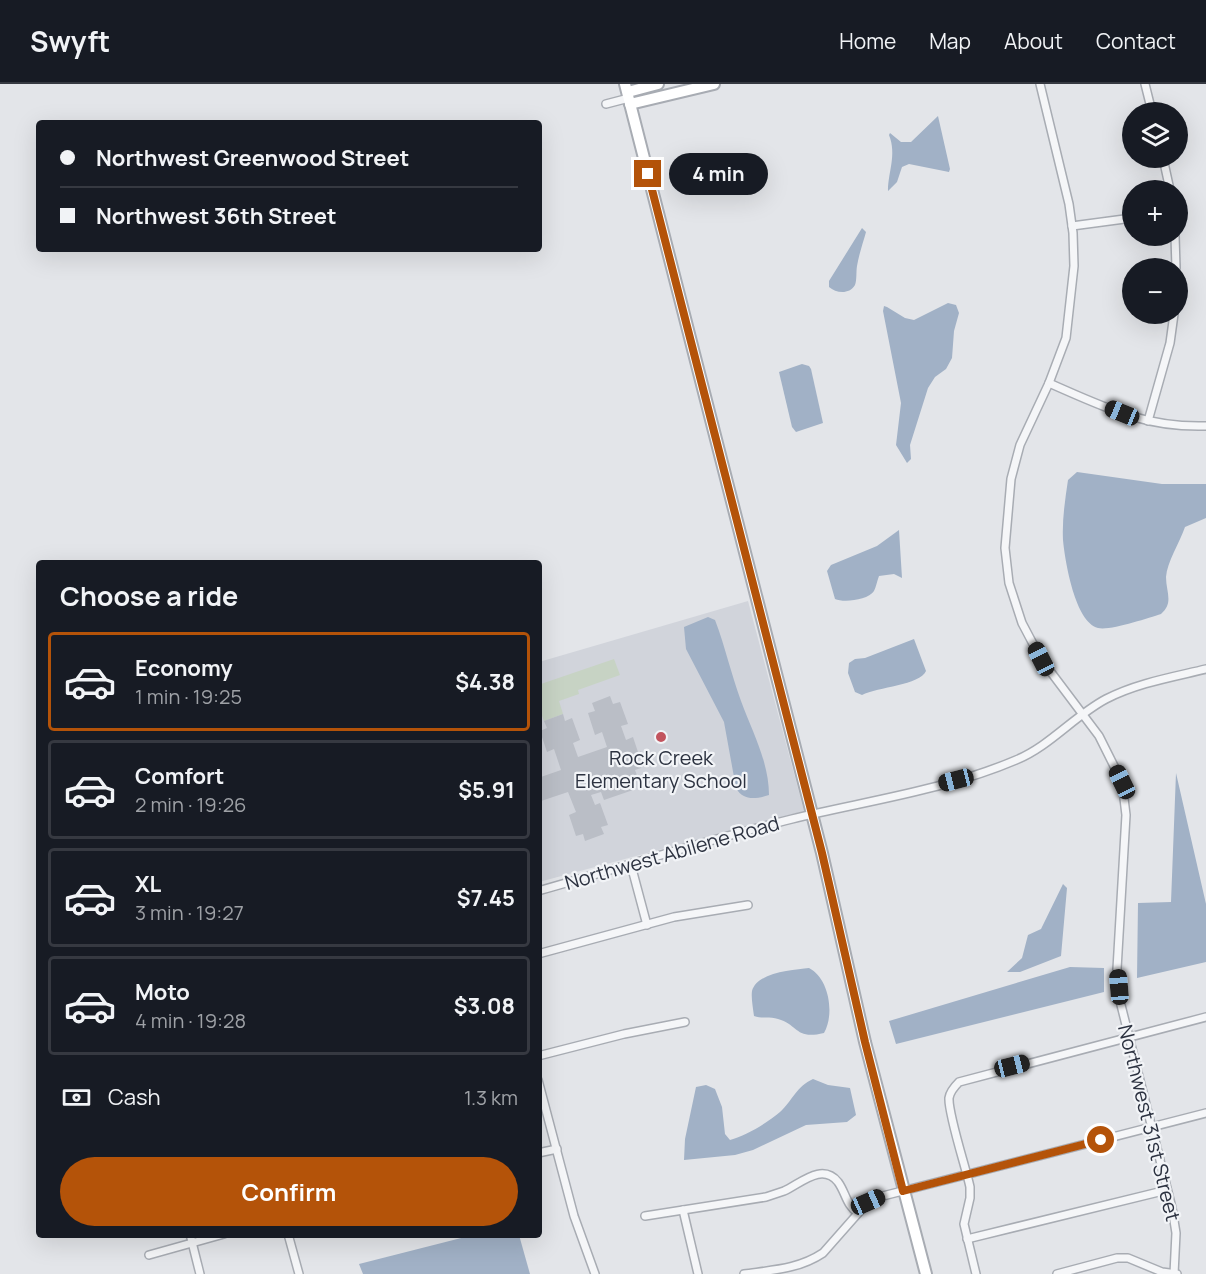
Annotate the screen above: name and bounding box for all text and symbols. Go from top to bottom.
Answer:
text: Swyft [30,22,110,60]
text: Home [839,27,896,55]
text: Map [929,27,971,55]
text: About [1004,27,1063,55]
text: Contact [1096,27,1176,55]
map controls [1122,102,1188,324]
button: layers [1122,102,1188,168]
text: Northwest Greenwood Street [96,143,409,173]
callout: 4 min [669,153,768,195]
route end [634,160,661,187]
text: 4 min [692,160,745,187]
button: + [1122,180,1188,246]
text: Northwest 36th Street [96,201,336,231]
button: − [1122,258,1188,324]
car [1102,398,1142,428]
text: Choose a ride [60,577,238,614]
car [1025,639,1057,679]
text: Economy [135,653,233,683]
icon: car [63,655,117,709]
text: $4.38 [455,667,515,697]
text: 1 min · 19:25 [135,683,242,710]
marker: Rock Creek Elementary School [654,730,668,744]
place label: Rock Creek Elementary School [575,744,747,794]
text: Comfort [135,761,224,791]
car [1106,762,1138,802]
icon: car [63,763,117,817]
car [936,767,976,793]
text: $5.91 [458,775,515,805]
text: 2 min · 19:26 [135,791,246,818]
street label: Northwest Abilene Road [561,809,782,896]
text: XL [135,869,161,899]
icon: car [63,871,117,925]
text: $7.45 [457,883,515,913]
text: 3 min · 19:27 [135,899,244,926]
car [1108,968,1130,1006]
text: Moto [135,977,190,1007]
icon: car [63,979,117,1033]
text: $3.08 [454,991,515,1021]
text: 4 min · 19:28 [135,1007,246,1034]
street label: Northwest 31st Street [1112,1022,1187,1224]
car [992,1053,1032,1079]
icon: cash [60,1081,93,1114]
text: Cash [108,1082,161,1112]
text: 1.3 km [464,1084,518,1111]
route start [1087,1126,1114,1153]
button: Confirm [60,1157,518,1226]
car [848,1186,888,1218]

